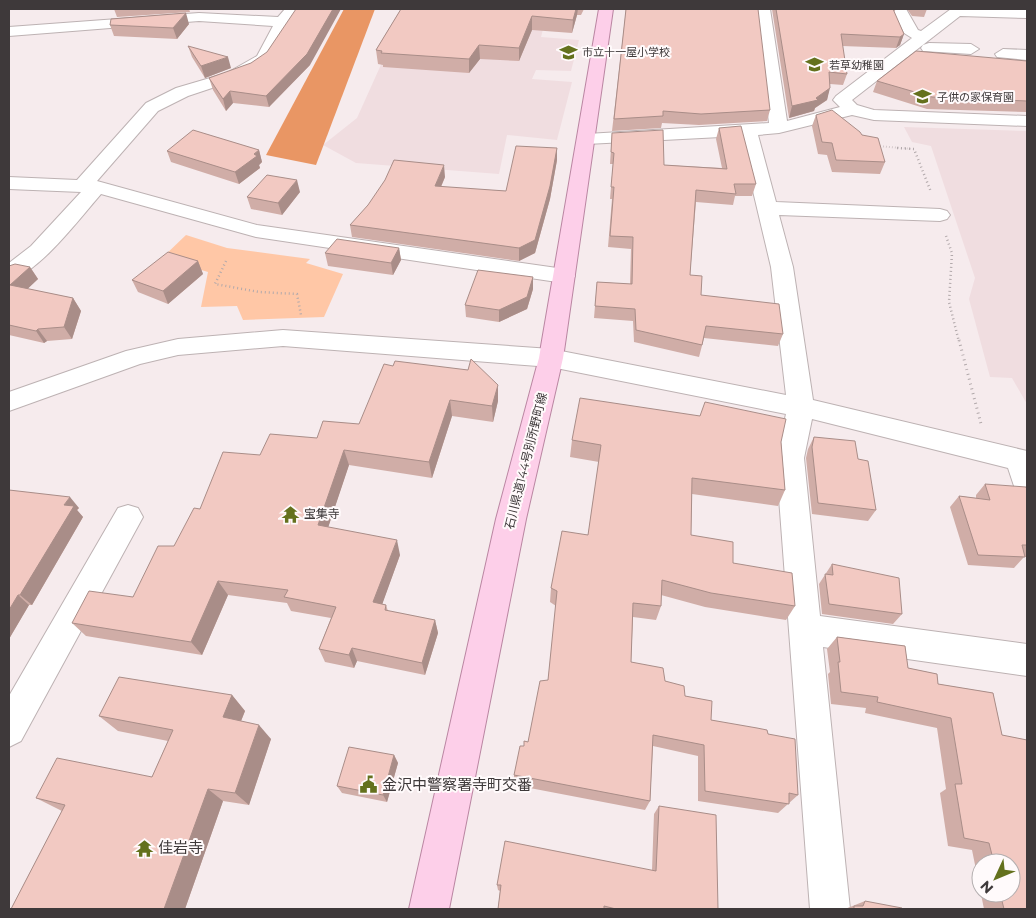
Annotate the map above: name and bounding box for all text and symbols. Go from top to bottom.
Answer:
school or university icon: 市立十一屋小学校 [558,42,578,62]
place label: 市立十一屋小学校 [582,45,670,59]
school or university icon: 若草幼稚園 [805,55,825,75]
place label: 若草幼稚園 [829,58,884,72]
school or university icon: 子供の家保育園 [913,87,933,107]
place label: 子供の家保育園 [937,90,1014,104]
street label: 石川県道144号別所野町線 [501,391,550,531]
temple icon: 宝集寺 [280,504,300,524]
place label: 宝集寺 [304,506,340,521]
public building icon: 金沢中警察署寺町交番 [358,775,378,795]
place label: 金沢中警察署寺町交番 [382,775,532,794]
temple icon: 佳岩寺 [134,838,154,858]
place label: 佳岩寺 [158,838,203,857]
north arrow [971,853,1021,903]
text: N [976,877,997,897]

